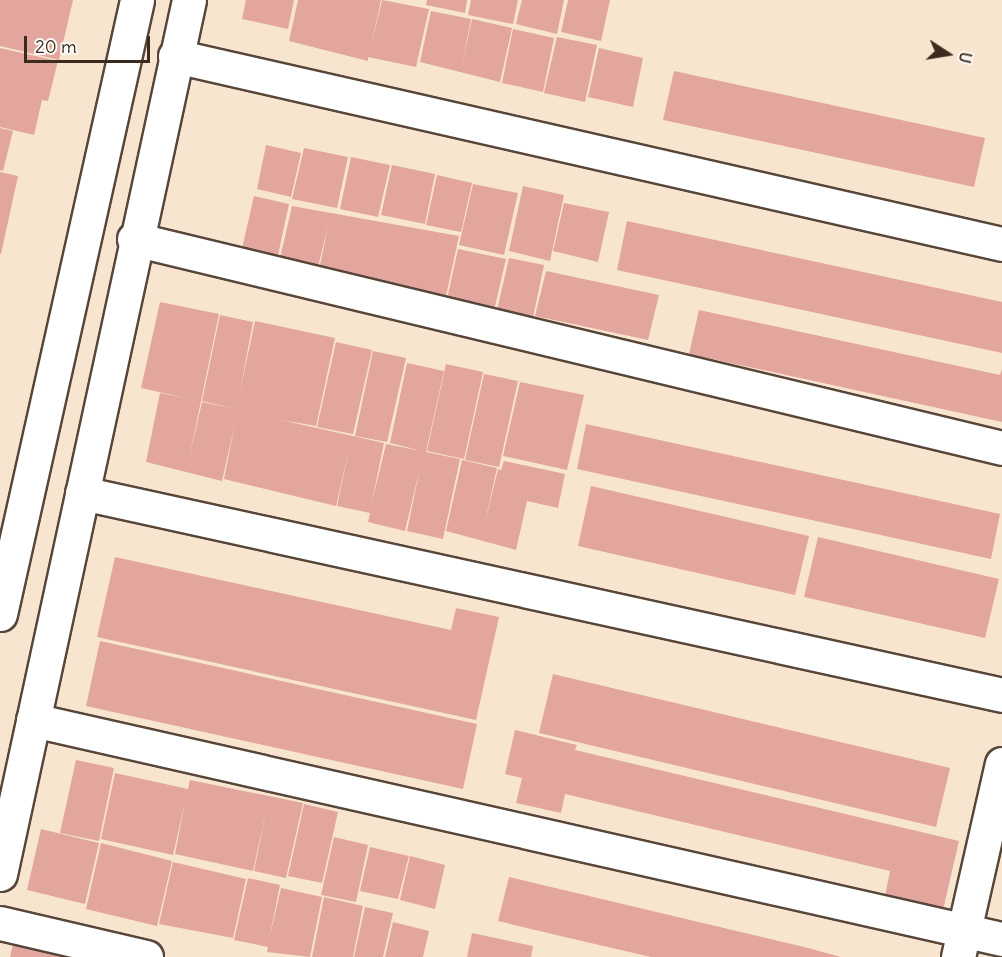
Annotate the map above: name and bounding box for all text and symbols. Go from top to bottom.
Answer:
scale bar [27,24,153,62]
north arrow [918,24,978,84]
text: 20 m [35,35,77,58]
text: U [955,50,977,65]

